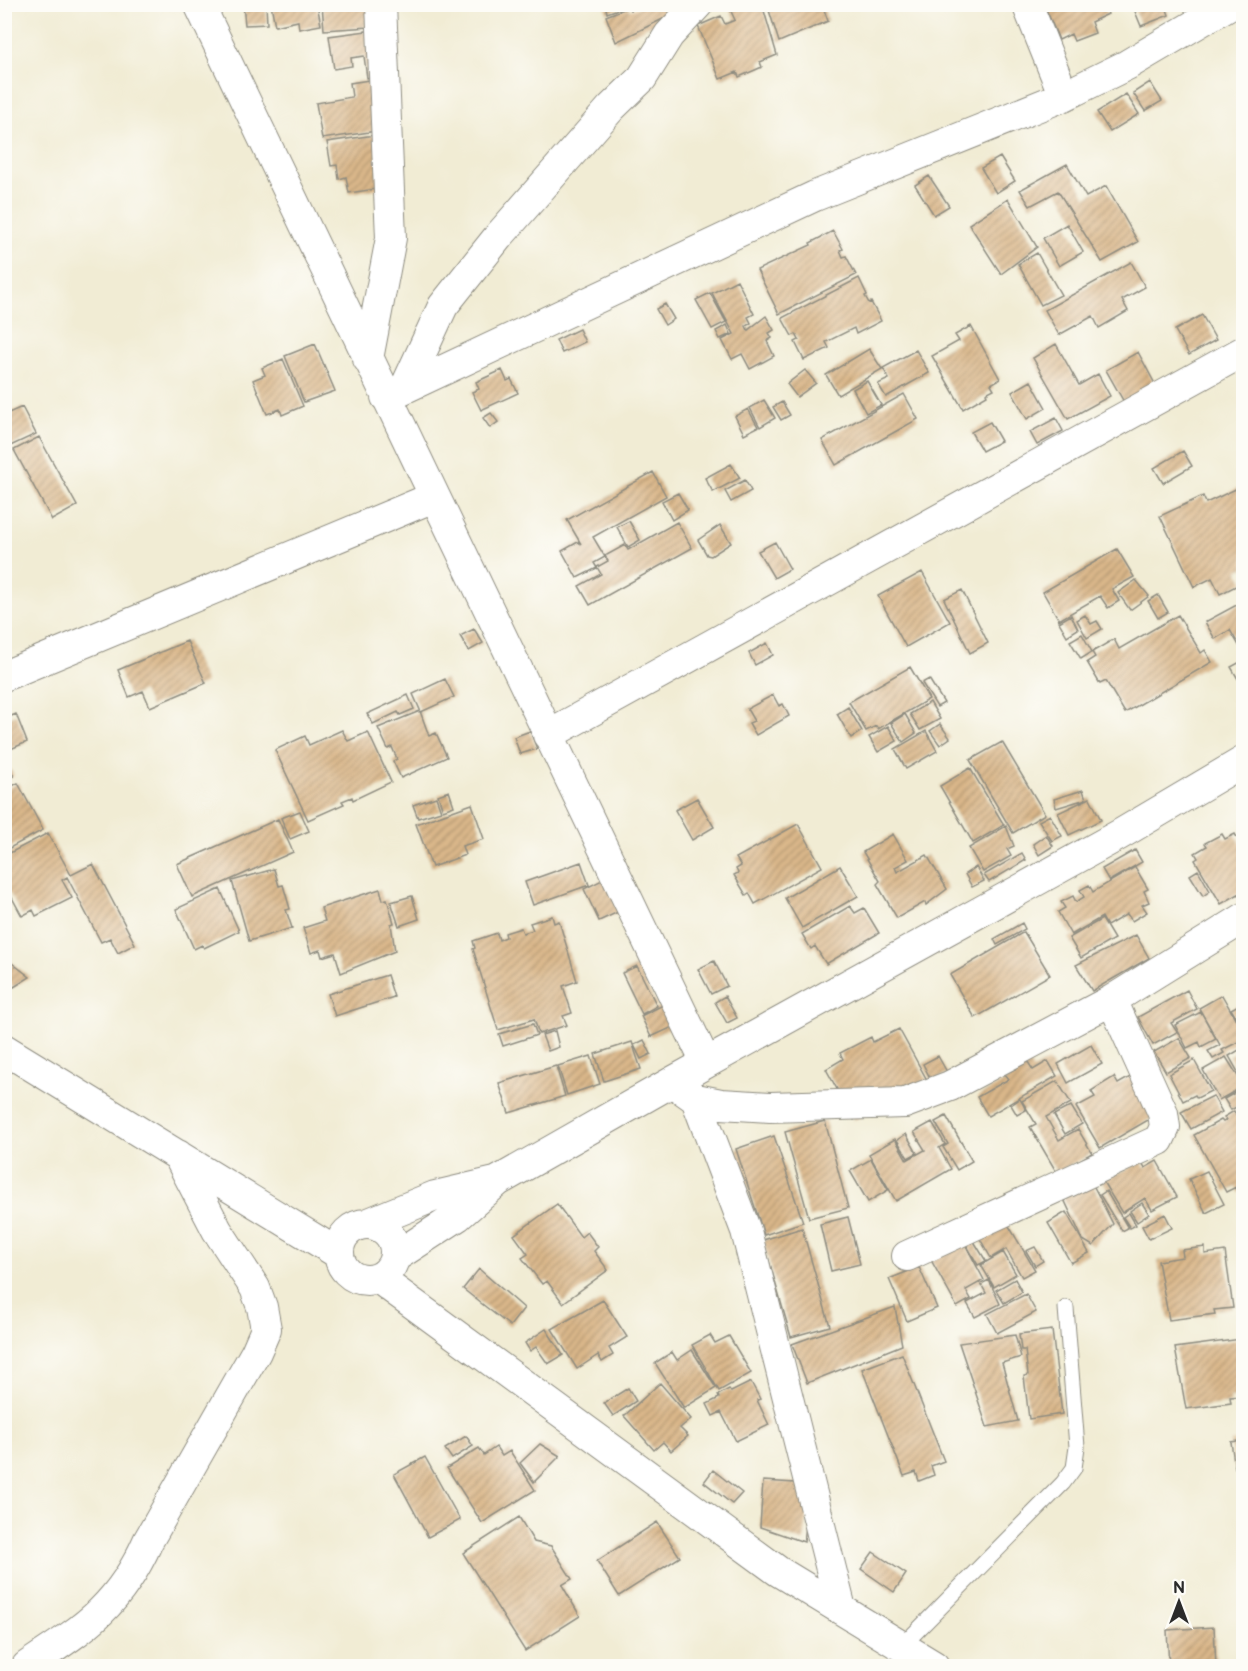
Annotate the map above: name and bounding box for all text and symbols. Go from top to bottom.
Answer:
north arrow [1149,1572,1209,1632]
text: N [1173,1579,1185,1598]

